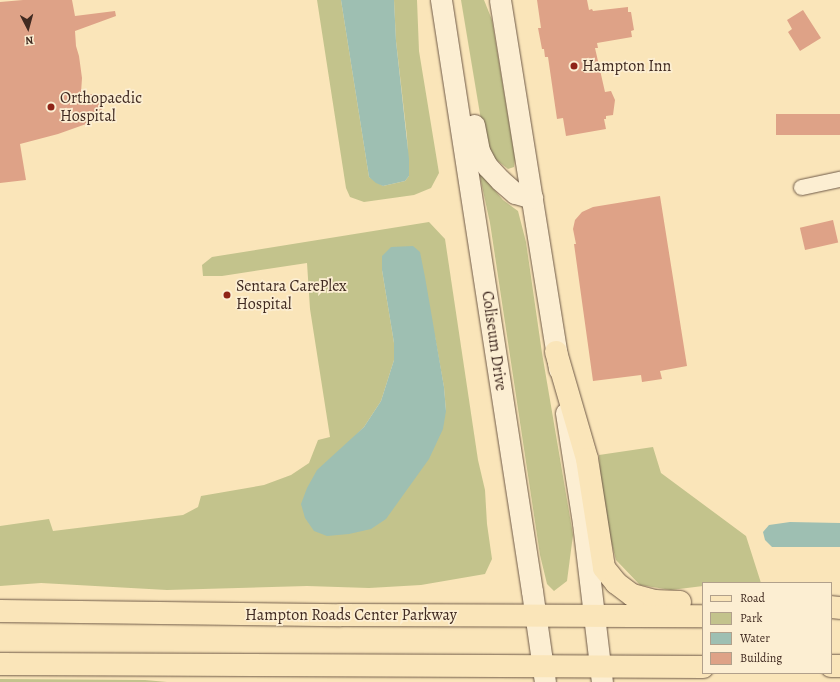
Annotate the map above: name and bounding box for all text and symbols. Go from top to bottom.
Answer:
north arrow [8,8,48,48]
text: N [25,33,34,48]
place label: Hampton Inn [582,56,671,76]
marker: Hampton Inn [569,61,579,71]
place label: Orthopaedic Hospital [60,88,142,126]
marker: Orthopaedic Hospital [45,101,57,113]
place label: Sentara CarePlex Hospital [236,276,347,314]
marker: Sentara CarePlex Hospital [221,289,233,301]
street label: Coliseum Drive [477,290,511,392]
legend [702,582,832,674]
text: Road [740,590,765,606]
street label: Hampton Roads Center Parkway [245,605,457,625]
text: Park [740,610,763,626]
text: Water [740,630,770,646]
text: Building [740,650,782,666]

